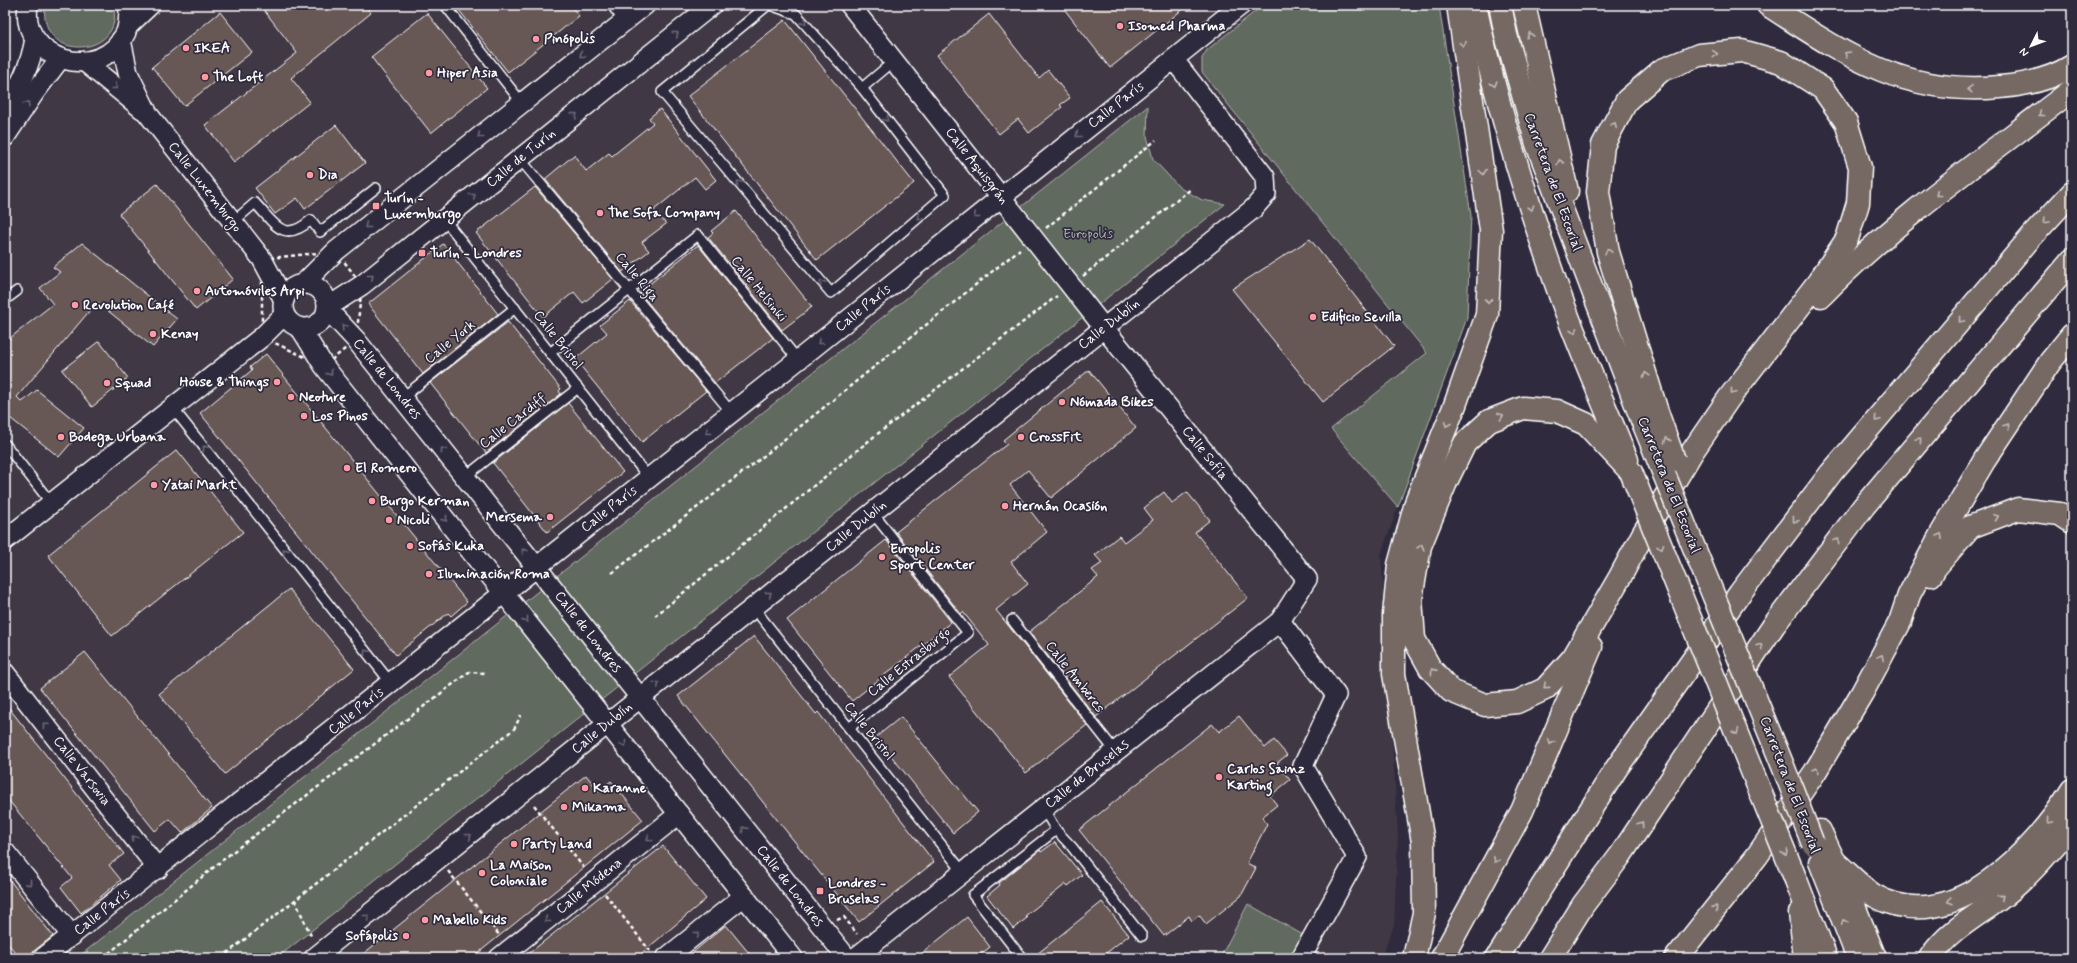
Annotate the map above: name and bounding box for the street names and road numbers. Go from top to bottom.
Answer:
street label: Calle París [1084,77,1148,133]
street label: Carretera de El Escorial [1520,111,1586,253]
street label: Calle de Turín [483,124,559,192]
street label: Calle Aquisgrán [941,124,1013,209]
street label: Calle Luxemburgo [163,138,246,236]
street label: Calle Riga [610,249,663,307]
street label: Calle Helsinki [727,252,791,326]
street label: Calle París [832,280,894,336]
street label: Calle Dublín [1075,294,1143,354]
street label: Calle Bristol [529,307,587,373]
street label: Calle York [421,316,479,368]
street label: Calle de Londres [349,335,425,423]
street label: Calle Cardiff [476,389,550,453]
street label: Carretera de El Escorial [1633,414,1705,556]
street label: Calle Sofía [1178,422,1232,484]
street label: Calle París [577,481,641,537]
street label: Calle Dublín [822,496,890,556]
street label: Calle de Londres [550,587,626,677]
street label: Calle Estrasburgo [864,623,955,702]
street label: Calle Amberes [1041,637,1109,717]
street label: Calle París [325,683,387,739]
street label: Calle Dublín [568,698,636,758]
street label: Calle Bristol [840,698,898,764]
street label: Carretera de El Escorial [1756,714,1824,856]
street label: Calle Varsovia [49,733,115,810]
street label: Calle de Bruselas [1041,735,1133,813]
street label: Calle de Londres [752,841,828,931]
street label: Calle Módena [552,854,626,918]
street label: Calle París [70,884,134,940]

